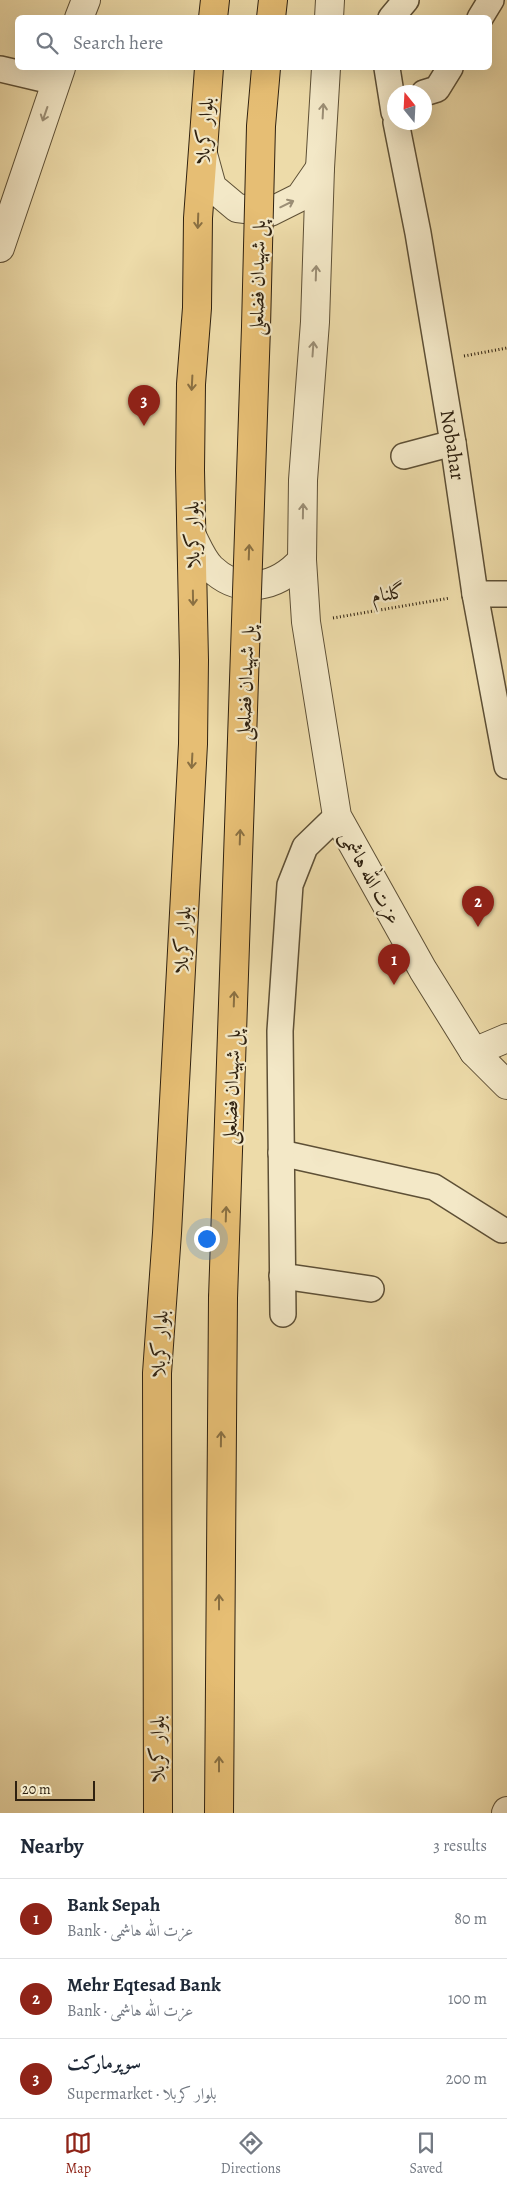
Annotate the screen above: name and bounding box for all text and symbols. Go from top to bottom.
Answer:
search box [15,15,492,70]
icon: search [33,29,61,57]
text: Search here [73,30,163,56]
north arrow [387,85,432,130]
street label: بلوار کربلا [189,96,220,166]
one-way arrow [319,103,328,119]
one-way arrow [40,105,49,121]
one-way arrow [279,199,294,208]
one-way arrow [194,213,203,229]
street label: پل شهیدان فضلعلی [243,219,273,336]
one-way arrow [312,265,321,281]
one-way arrow [308,341,317,357]
one-way arrow [187,375,196,391]
pin: 3 [128,385,160,426]
street label: Nobahar [434,408,471,482]
street label: بلوار کربلا [178,501,207,569]
one-way arrow [298,503,308,520]
one-way arrow [244,544,254,560]
street label: گلنام [369,577,408,613]
one-way arrow [188,590,198,606]
street label: پل شهیدان فضلعلی [230,624,262,741]
one-way arrow [187,752,196,768]
street label: عزت الله هاشمی [334,824,409,929]
one-way arrow [235,829,244,845]
pin: 2 [462,886,494,927]
street label: بلوار کربلا [167,906,198,975]
pin: 1 [378,944,410,985]
one-way arrow [230,992,239,1008]
street label: پل شهیدان فضلعلی [216,1028,248,1145]
one-way arrow [222,1207,231,1223]
your location [194,1226,220,1252]
street label: بلوار کربلا [144,1310,175,1379]
one-way arrow [216,1432,226,1448]
one-way arrow [214,1594,224,1610]
street label: بلوار کربلا [144,1715,171,1783]
one-way arrow [214,1757,224,1773]
scale bar [15,1778,95,1801]
text: 20 m [22,1780,51,1799]
text: Nearby [20,1832,83,1860]
text: 3 results [433,1835,487,1857]
text: Bank Sepah [67,1892,160,1918]
text: 1 [33,1908,39,1930]
text: 80 m [454,1908,487,1930]
text: Bank · عزت الله هاشمی [67,1920,193,1942]
text: Mehr Eqtesad Bank [67,1972,221,1998]
text: 2 [32,1988,40,2010]
text: 100 m [448,1988,487,2010]
text: Bank · عزت الله هاشمی [67,2000,193,2022]
text: سوپرمارکت [67,2050,141,2076]
text: 3 [33,2068,39,2090]
text: 200 m [446,2068,487,2090]
text: Supermarket · بلوار کربلا [67,2083,217,2105]
tab: Map [64,2129,92,2178]
tab: Directions [221,2129,281,2178]
tab: Saved [410,2129,443,2178]

